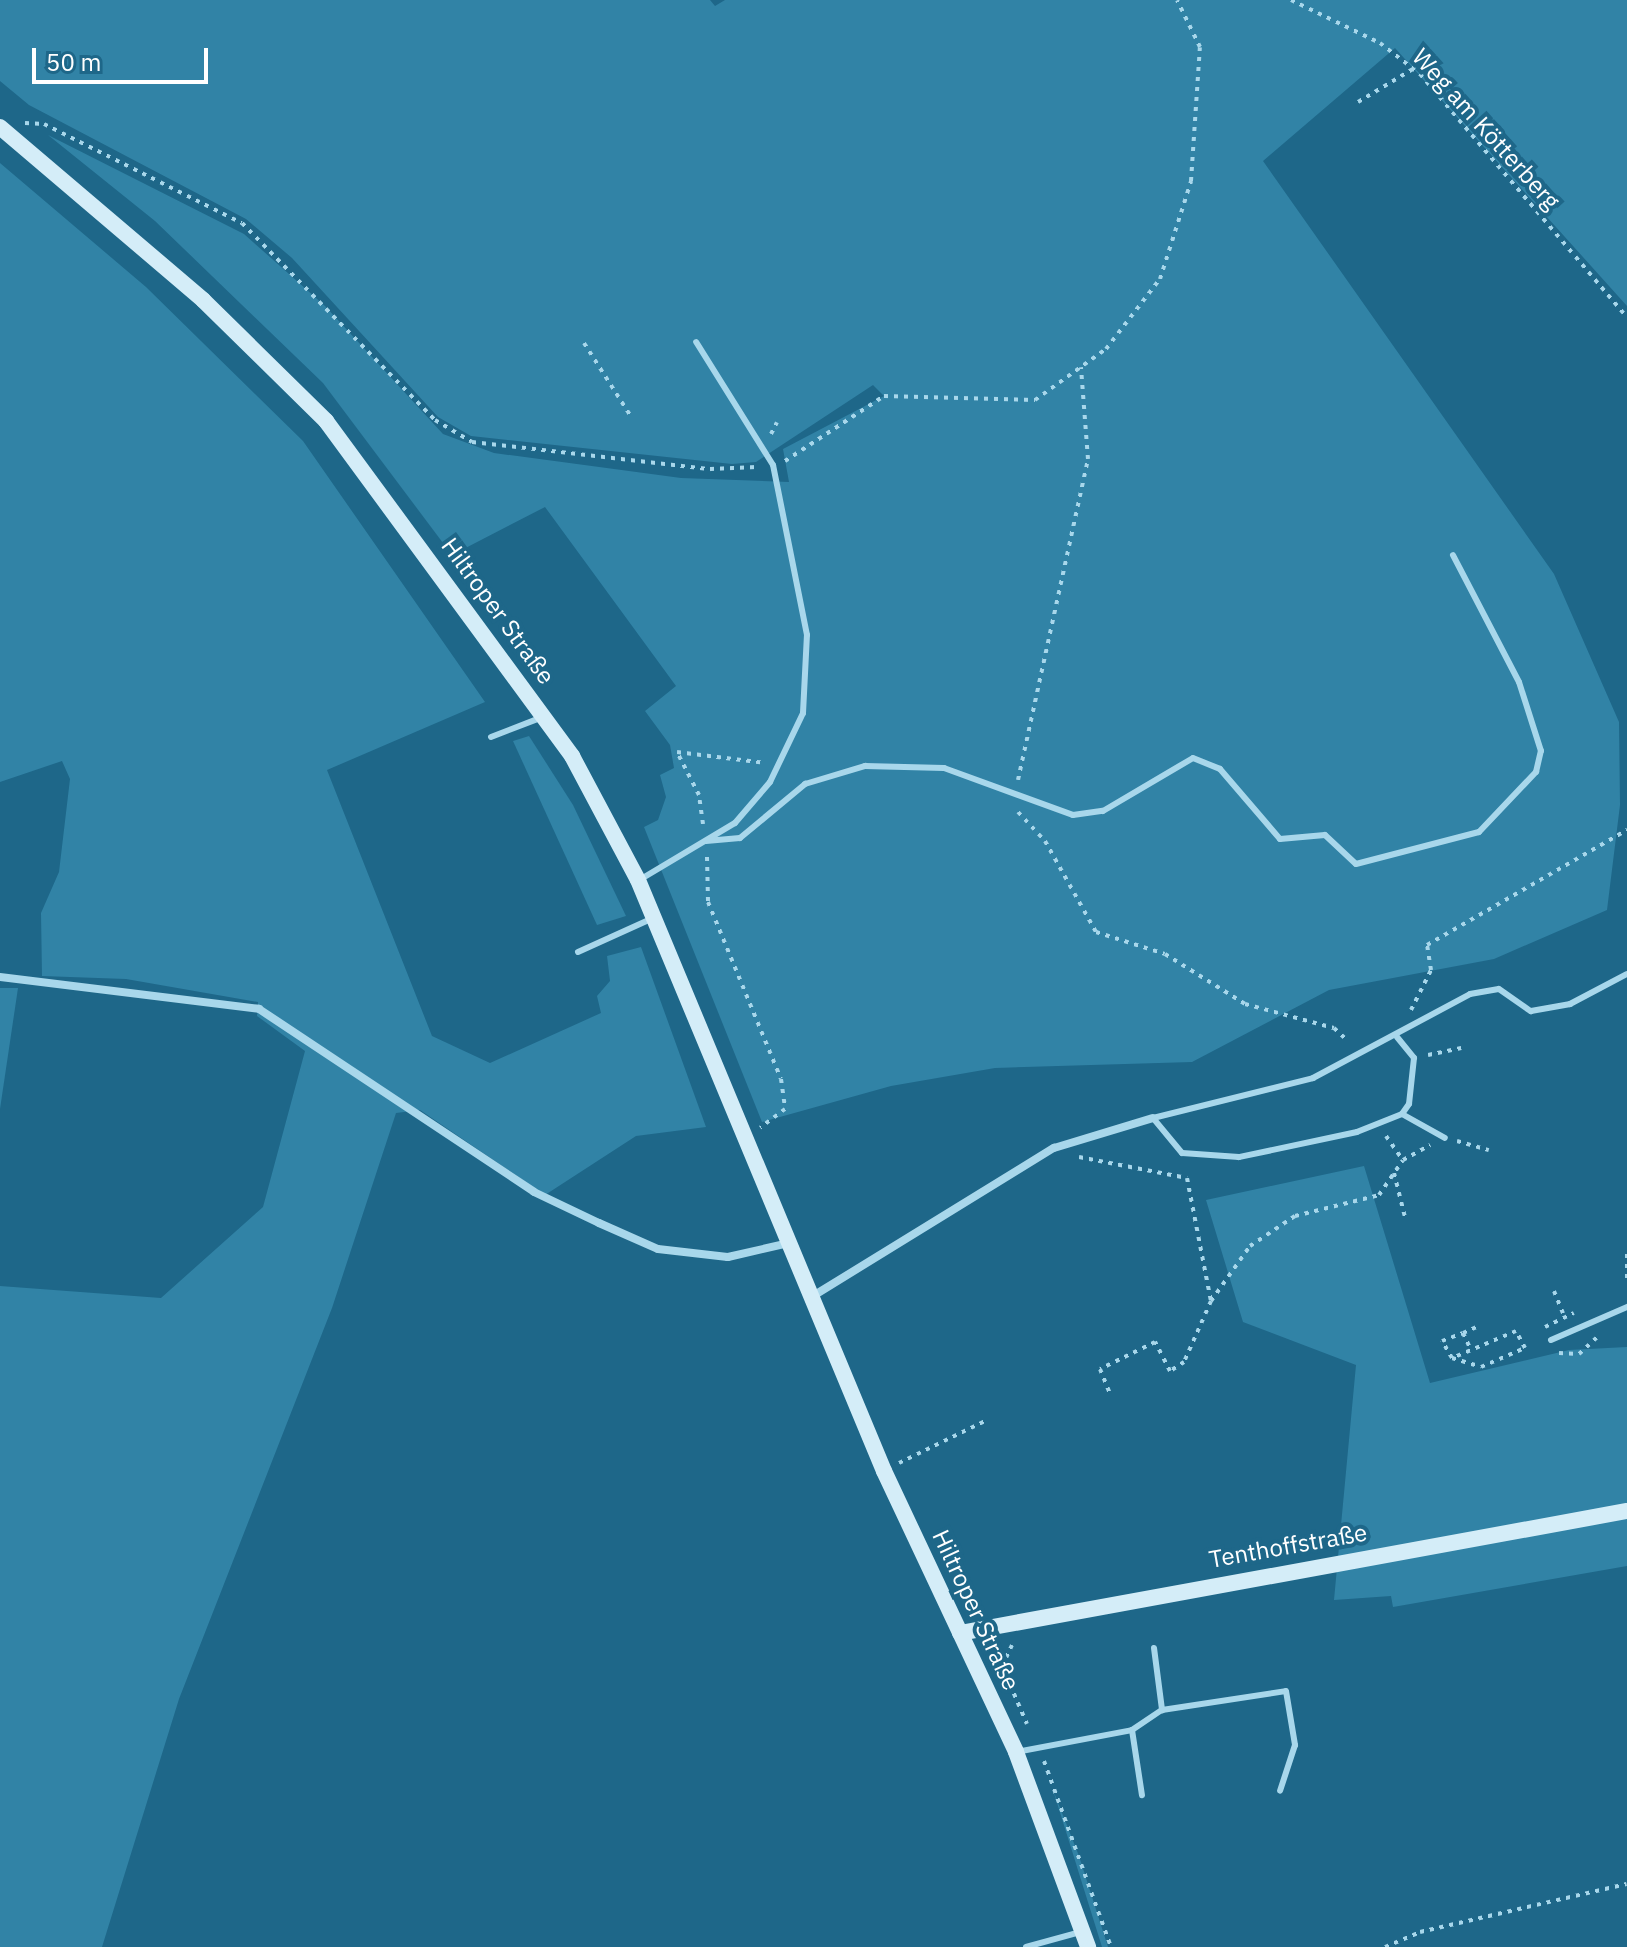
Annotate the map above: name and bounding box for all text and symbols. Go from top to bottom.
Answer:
scale bar [36,32,212,82]
street label: Weg am Kötterberg [1406,43,1566,215]
text: 50 m [46,46,101,78]
street label: Hiltroper Straße [435,532,561,690]
street label: Tenthoffstraße [1207,1518,1369,1574]
street label: Hiltroper Straße [926,1525,1026,1695]

